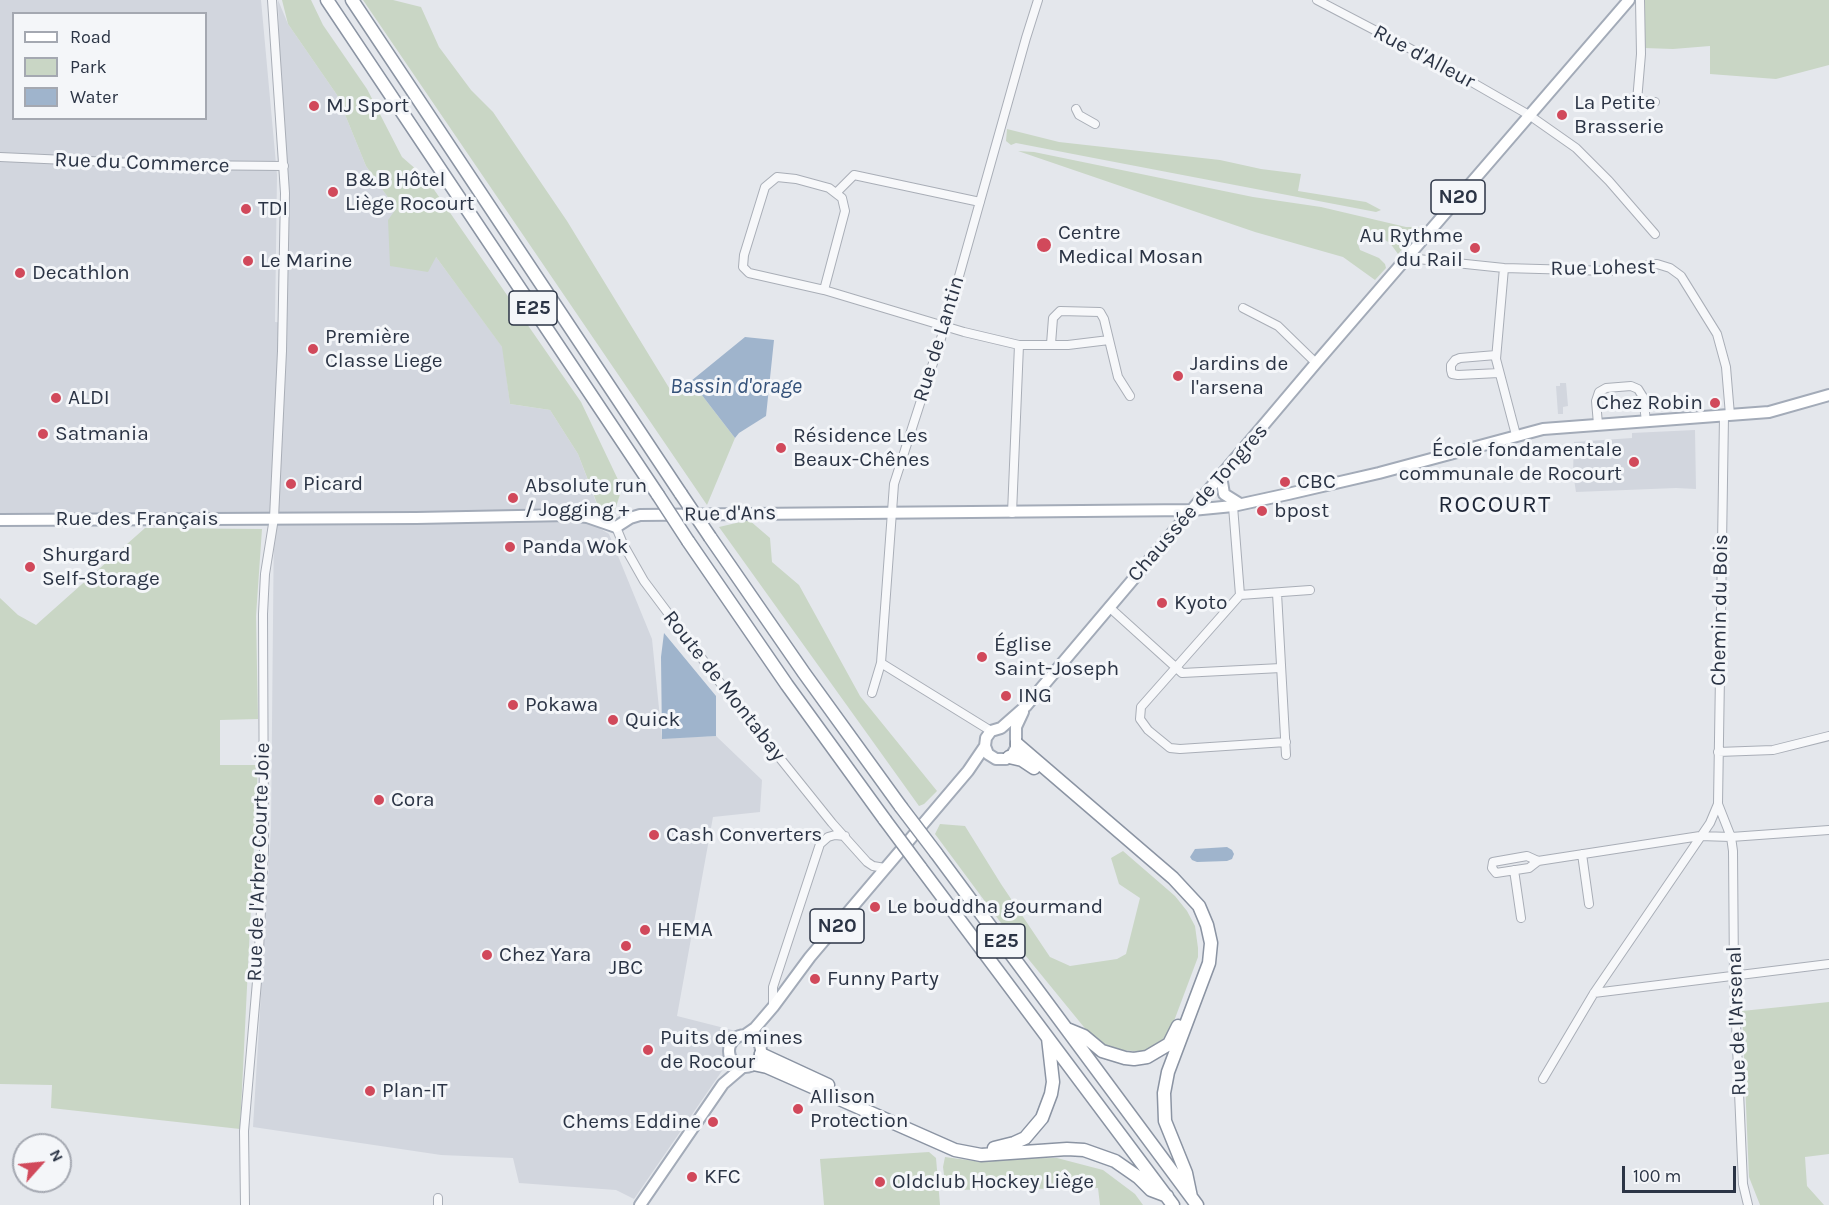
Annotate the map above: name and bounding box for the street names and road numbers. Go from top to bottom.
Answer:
street label: Rue d'Alleur [1369,20,1479,94]
street label: Rue du Commerce [54,147,230,179]
road number: N20 [1431,180,1485,214]
street label: Rue Lohest [1550,254,1656,282]
street label: Rue de Lantin [908,273,970,405]
road number: E25 [509,291,557,325]
street label: Chaussée de Tongres [1123,419,1273,587]
street label: Rue d'Ans [684,501,776,527]
street label: Rue des Français [55,506,219,532]
street label: Chemin du Bois [1706,534,1734,686]
street label: Route de Montabay [657,606,791,766]
street label: Rue de l'Arbre Courte Joie [242,742,276,982]
road number: N20 [810,909,864,943]
road number: E25 [977,924,1025,958]
street label: Rue de l'Arsenal [1722,946,1752,1096]

